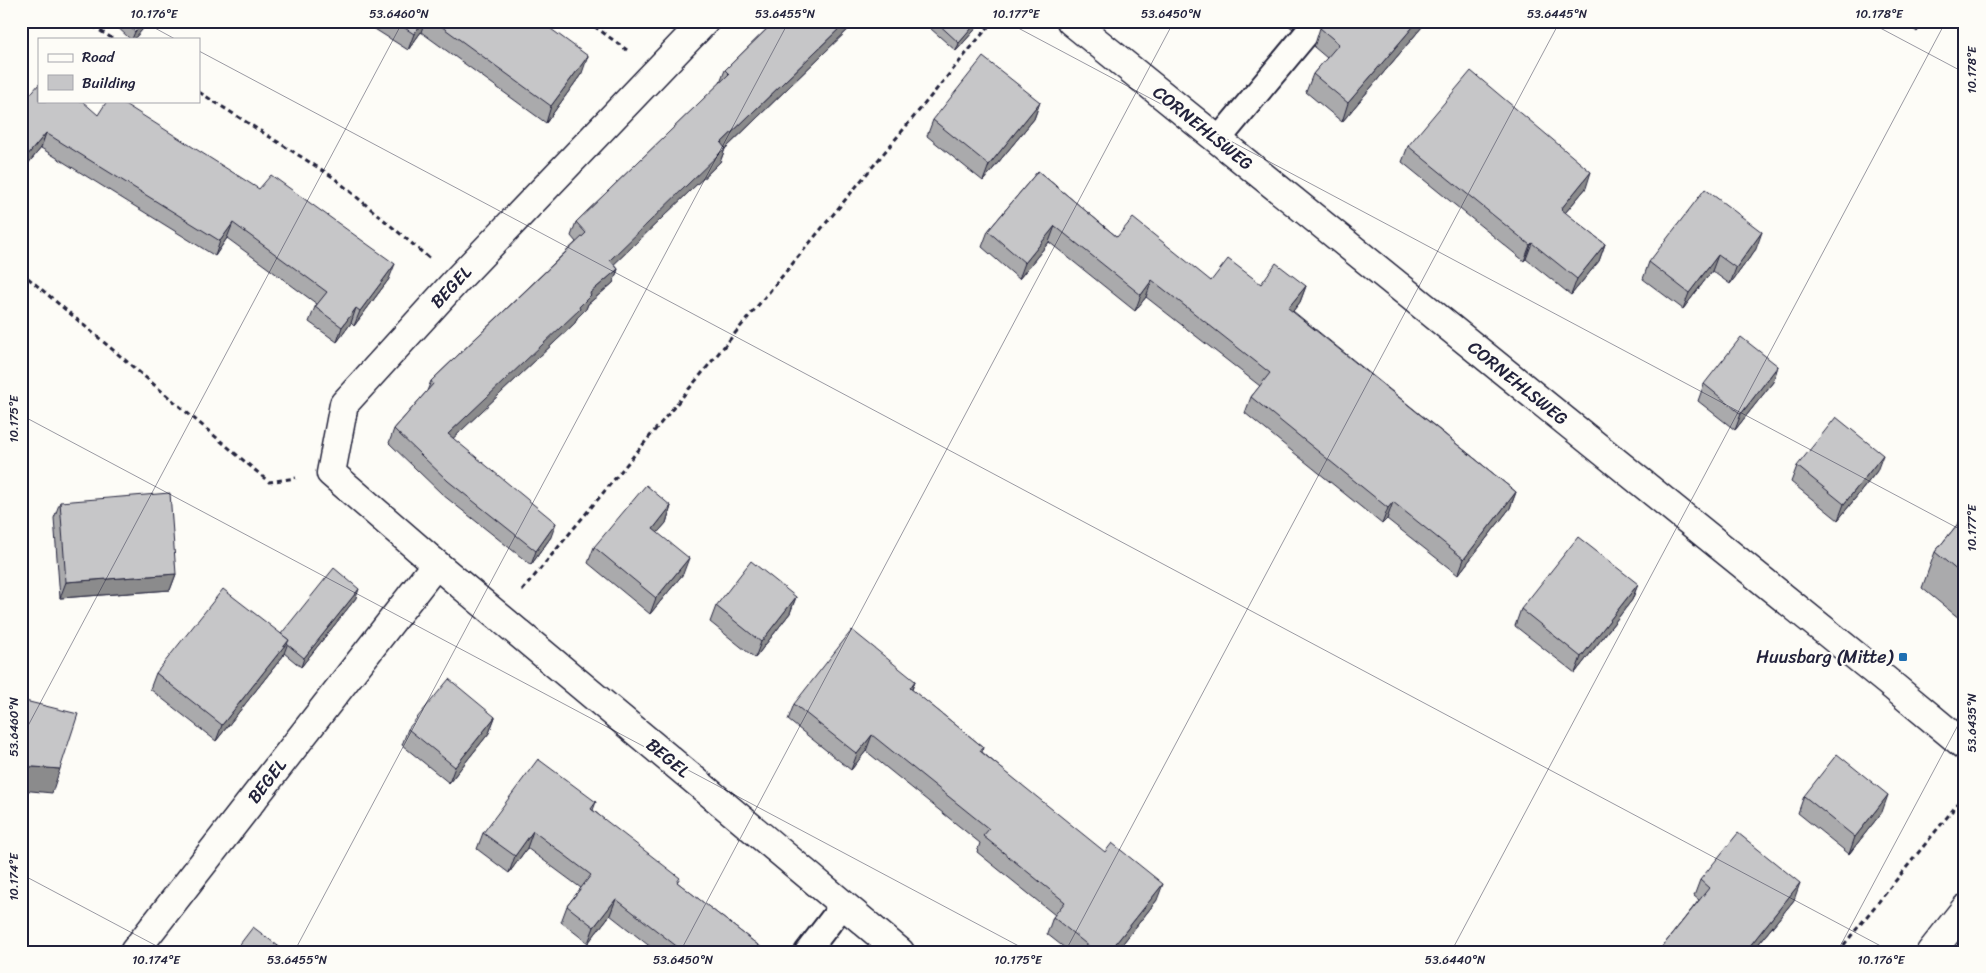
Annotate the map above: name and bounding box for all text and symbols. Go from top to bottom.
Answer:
text: 10.176°E [131,3,179,25]
text: 53.6460°N [369,3,430,25]
text: 53.6455°N [755,3,816,25]
text: 10.177°E [992,3,1041,25]
text: 53.6450°N [1141,3,1202,25]
text: 53.6445°N [1527,3,1588,25]
text: 10.178°E [1855,3,1904,25]
legend [38,38,200,102]
text: Road [82,44,115,70]
text: 10.178°E [1961,45,1983,94]
text: Building [82,70,136,96]
street label: CORNEHLSWEG [1145,77,1261,179]
street label: BEGEL [422,257,480,316]
street label: CORNEHLSWEG [1460,332,1576,434]
text: 10.175°E [3,394,25,443]
text: 10.177°E [1961,503,1983,552]
place label: Huusbarg (Mitte) [1756,641,1895,673]
marker: Huusbarg (Mitte) [1897,651,1909,663]
text: 53.6435°N [1961,693,1983,753]
text: 53.6460°N [3,696,25,757]
street label: BEGEL [639,730,698,787]
street label: BEGEL [239,751,295,811]
text: 10.174°E [3,852,25,901]
text: 10.174°E [132,949,181,971]
text: 53.6455°N [267,949,328,971]
text: 53.6450°N [653,949,714,971]
text: 10.175°E [994,949,1043,971]
text: 53.6440°N [1425,949,1486,971]
text: 10.176°E [1858,949,1906,971]

